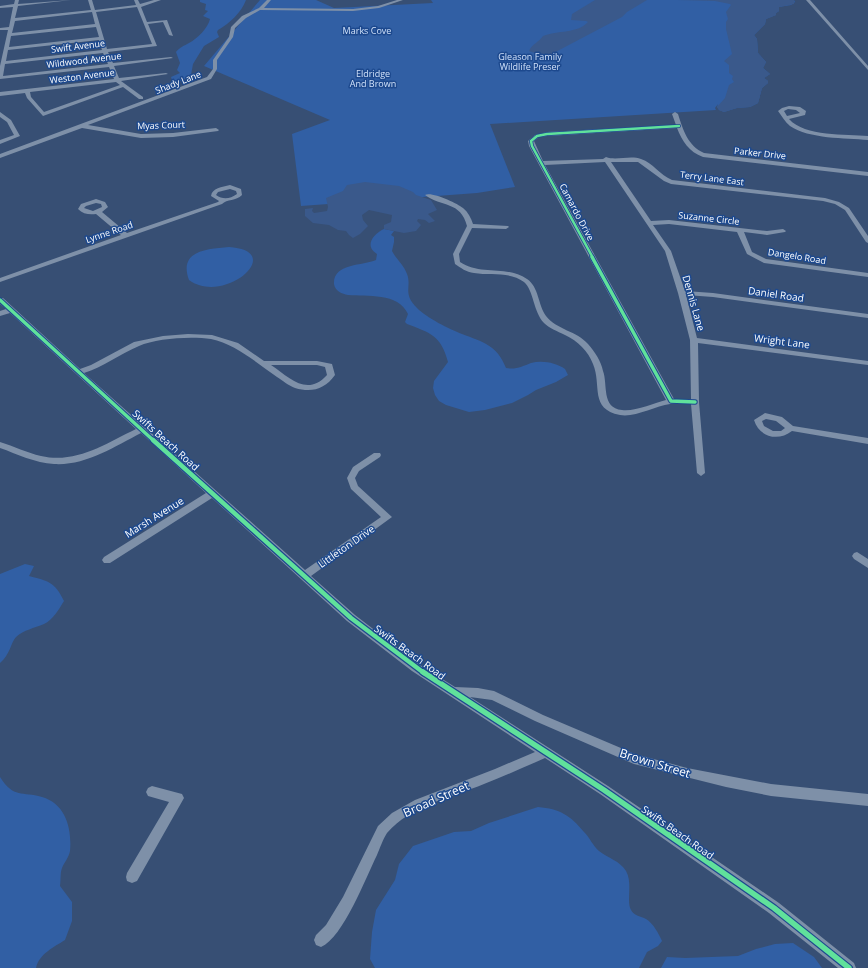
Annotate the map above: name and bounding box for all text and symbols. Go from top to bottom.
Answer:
park label: Marks Cove [343,24,391,37]
street label: Swift Avenue [50,36,106,56]
street label: Wildwood Avenue [46,49,122,71]
park label: Gleason Family Wildlife Preser [498,50,562,73]
street label: Weston Avenue [49,66,115,86]
street label: Shady Lane [153,67,203,97]
park label: Eldridge And Brown [350,67,396,90]
street label: Myas Court [137,118,185,132]
street label: Parker Drive [734,144,786,162]
street label: Terry Lane East [679,168,745,188]
street label: Camardo Drive [556,181,598,243]
street label: Suzanne Circle [678,208,740,228]
street label: Lynne Road [84,218,134,246]
street label: Dangelo Road [767,245,827,267]
street label: Dennis Lane [679,273,709,333]
street label: Daniel Road [747,283,805,305]
street label: Wright Lane [753,331,811,351]
street label: Swifts Beach Road [130,406,202,474]
street label: Marsh Avenue [122,493,186,541]
street label: Littleton Drive [315,521,377,571]
street label: Swifts Beach Road [371,621,449,683]
street label: Brown Street [618,744,692,782]
street label: Broad Street [400,777,472,821]
street label: Swifts Beach Road [639,802,717,862]

